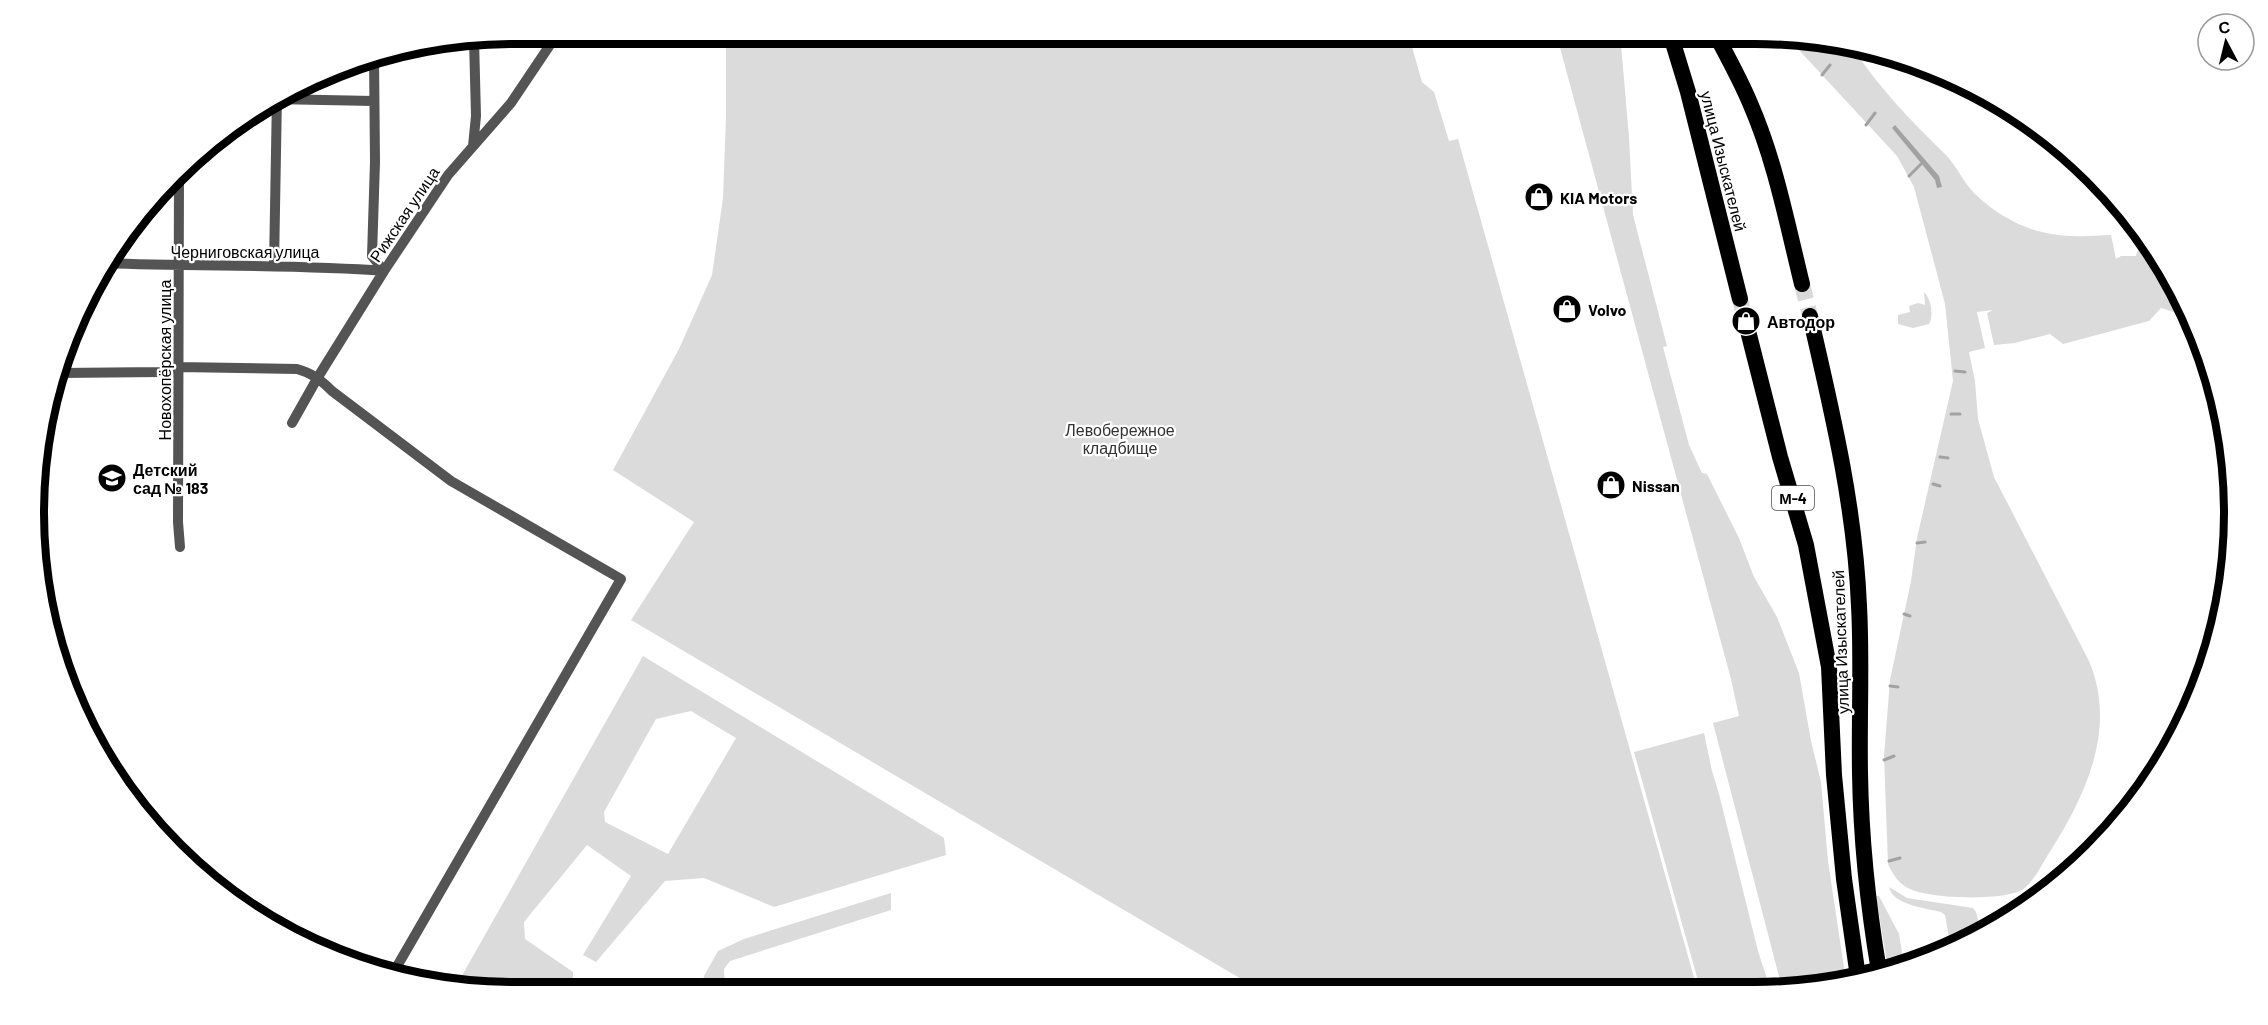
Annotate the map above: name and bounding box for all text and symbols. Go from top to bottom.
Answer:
north arrow [2196,12,2256,72]
text: С [2217,16,2231,37]
street label: улица Изыскателей [1697,89,1751,233]
street label: Рижская улица [365,163,443,265]
shop icon: KIA Motors [1523,181,1555,213]
place label: KIA Motors [1560,188,1637,207]
street label: Черниговская улица [170,242,320,261]
street label: Новохопёрская улица [155,280,174,440]
shop icon: Volvo [1551,293,1583,325]
place label: Volvo [1588,300,1627,319]
shop icon: Автодор [1730,305,1762,337]
place label: Автодор [1767,312,1835,331]
park label: Левобережное кладбище [1065,420,1175,457]
place label: Детский сад № 183 [133,460,208,497]
school or university icon: Детский сад № 183 [96,462,128,494]
shop icon: Nissan [1595,469,1627,501]
place label: Nissan [1632,476,1680,495]
road number: М-4 [1772,486,1814,510]
street label: улица Изыскателей [1828,570,1852,714]

